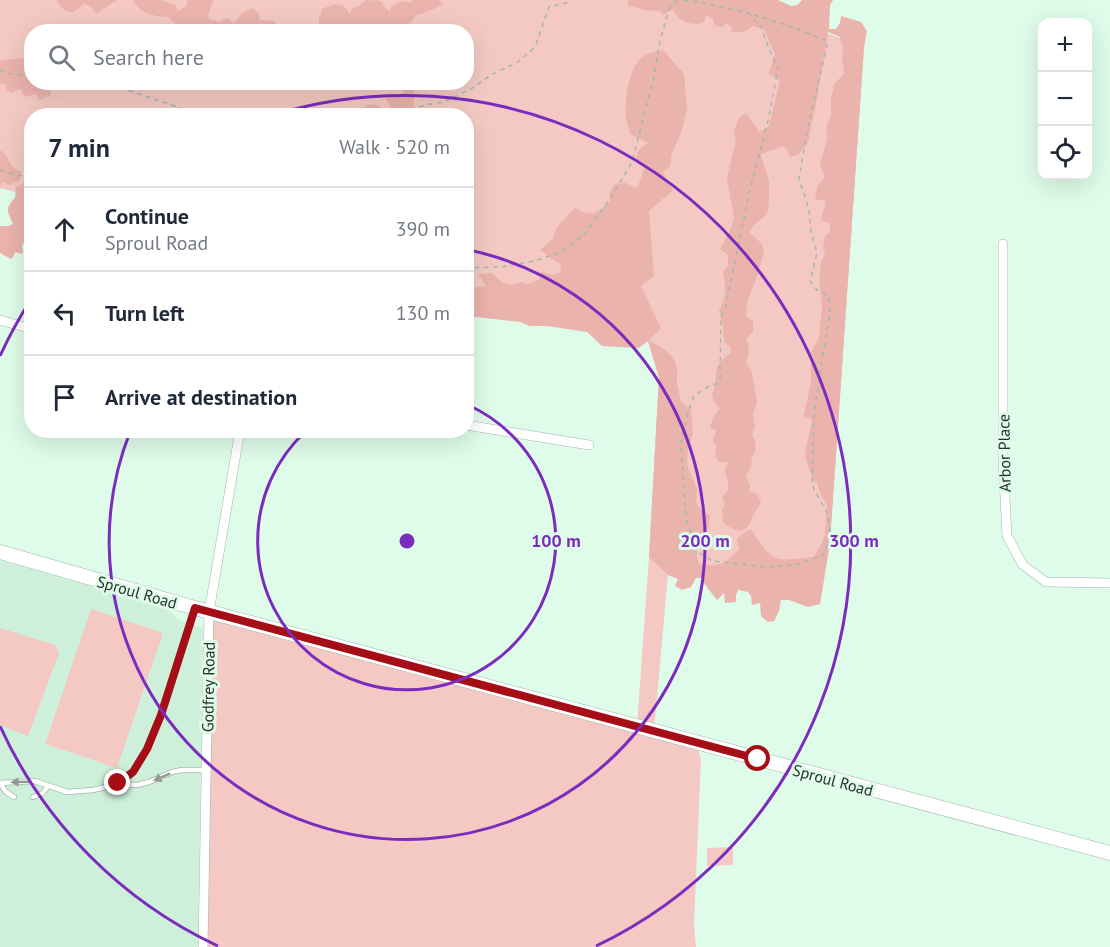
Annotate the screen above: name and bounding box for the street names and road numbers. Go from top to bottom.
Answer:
street label: Arbor Place [993,414,1015,492]
street label: Sproul Road [95,571,179,613]
street label: Godfrey Road [197,642,219,732]
street label: Sproul Road [791,760,875,800]

